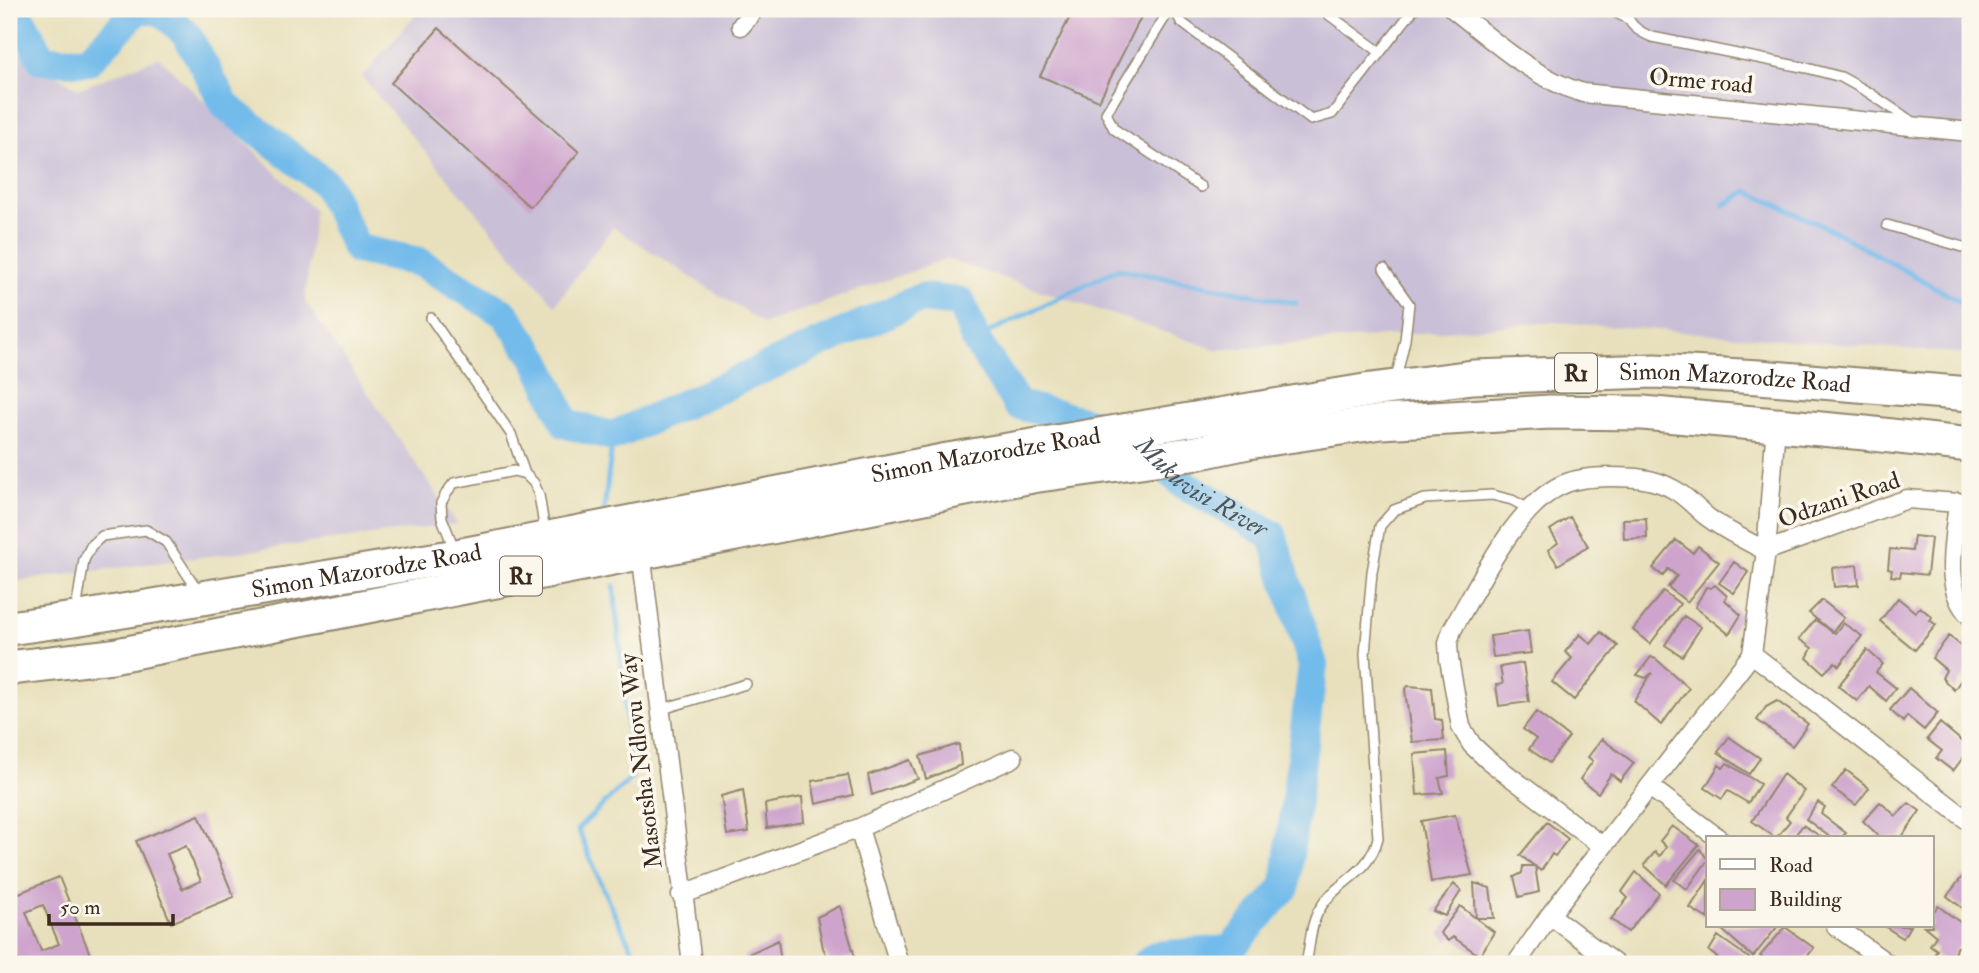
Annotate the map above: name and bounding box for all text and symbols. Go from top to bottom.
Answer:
street label: Orme road [1648,61,1754,101]
road number: R1 [1555,354,1597,392]
street label: Simon Mazorodze Road [1619,355,1852,400]
street label: Simon Mazorodze Road [868,420,1103,490]
water label: Mukuvisi River [1126,428,1275,546]
street label: Odzani Road [1774,465,1904,535]
street label: Simon Mazorodze Road [249,536,484,605]
road number: R1 [500,556,542,596]
street label: Masotsha Ndlovu Way [612,651,670,870]
legend [1706,836,1934,928]
text: Road [1769,852,1814,879]
scale bar [49,882,173,926]
text: Building [1769,886,1842,913]
text: 50 m [60,894,101,921]

